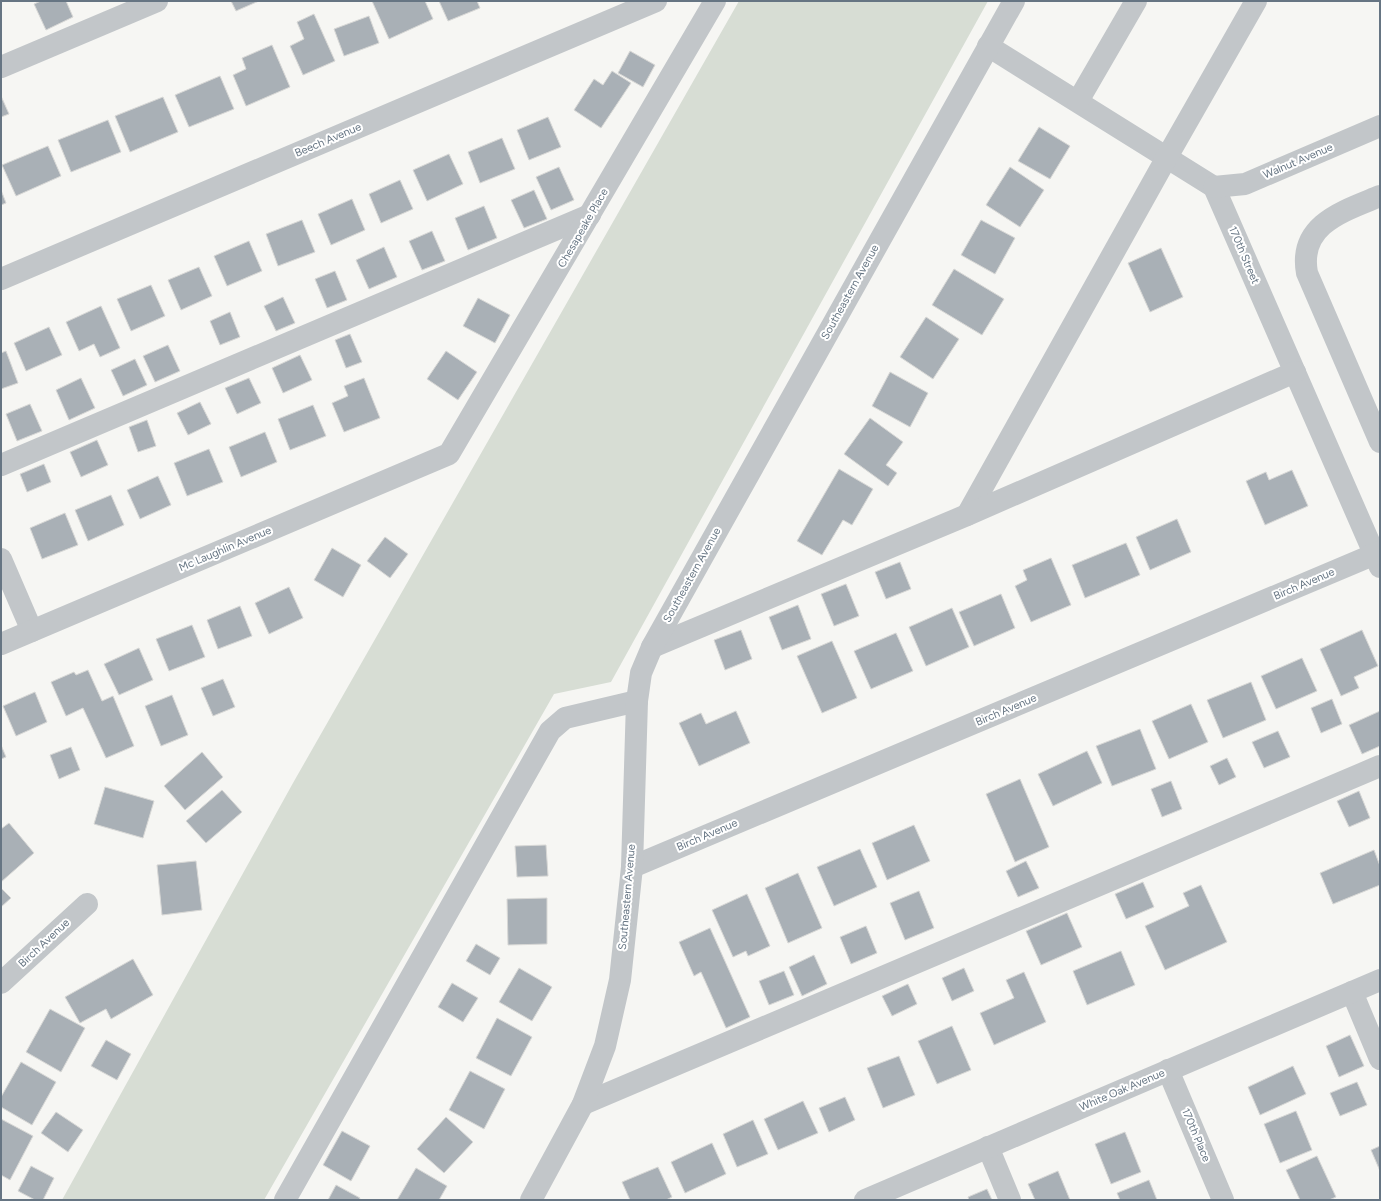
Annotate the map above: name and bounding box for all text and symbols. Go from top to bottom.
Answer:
street label: Beech Avenue [293,120,363,160]
street label: Walnut Avenue [1261,140,1335,182]
street label: Chesapeake Place [555,186,611,270]
street label: 170th Street [1226,224,1262,286]
street label: Southeastern Avenue [819,242,881,342]
street label: Mc Laughlin Avenue [177,524,273,574]
street label: Southeastern Avenue [661,525,723,625]
street label: Birch Avenue [1272,565,1336,603]
street label: Birch Avenue [974,691,1038,729]
street label: Birch Avenue [675,816,739,854]
street label: Southeastern Avenue [616,844,638,950]
street label: Birch Avenue [16,916,72,970]
street label: White Oak Avenue [1077,1066,1167,1114]
street label: 170th Place [1179,1106,1213,1164]

